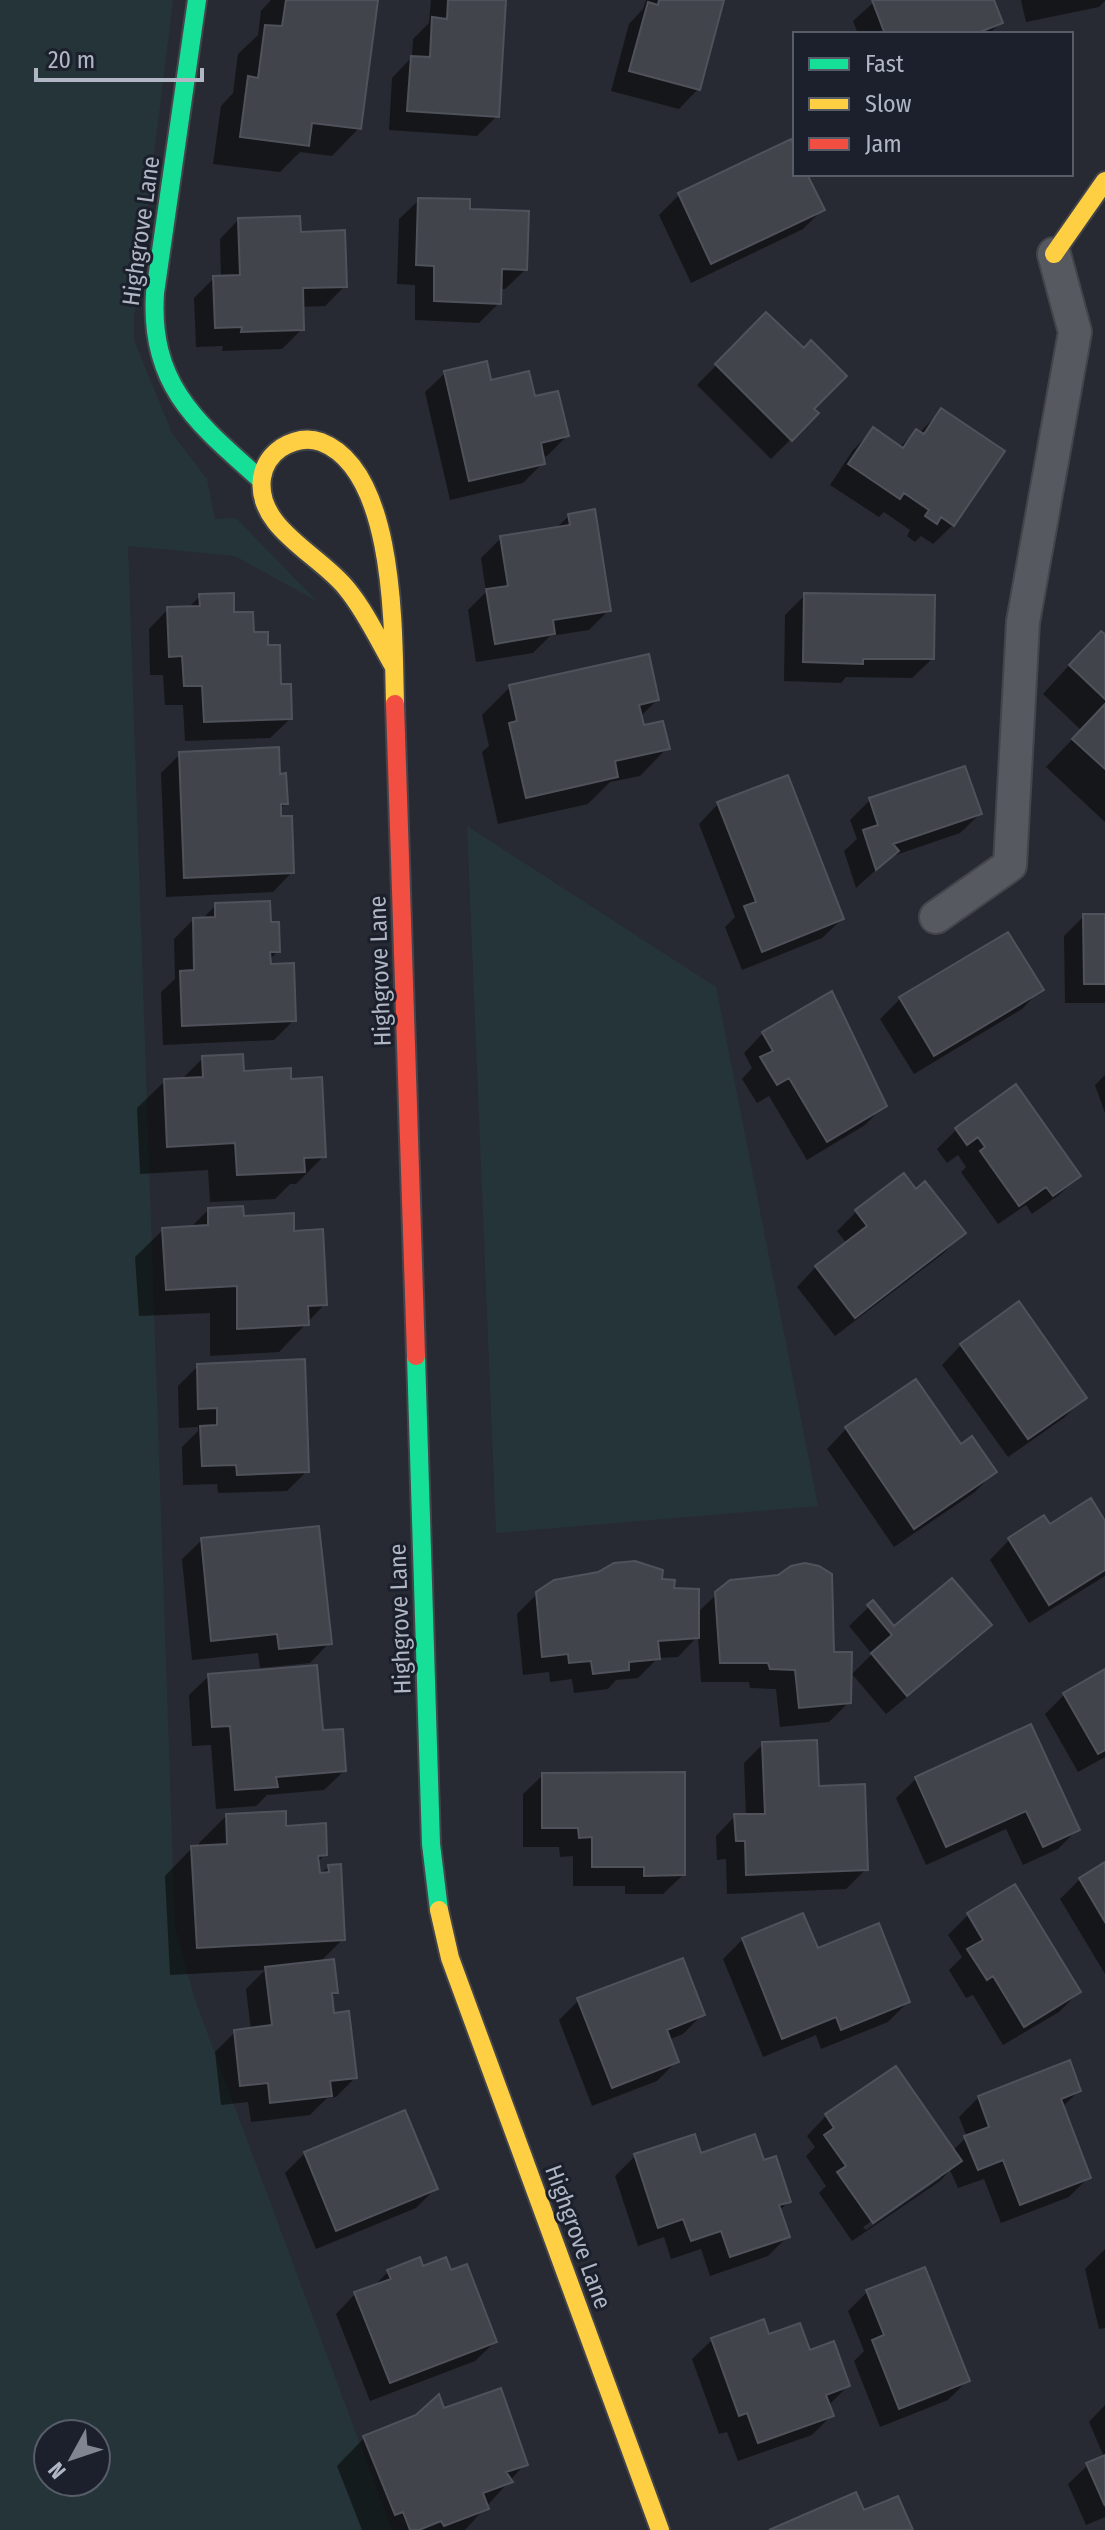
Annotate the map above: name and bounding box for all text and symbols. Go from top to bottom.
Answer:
scale bar [36,32,202,82]
legend [793,32,1073,176]
text: 20 m [48,46,95,74]
text: Fast [865,50,904,78]
text: Slow [865,90,912,118]
text: Jam [865,130,902,158]
street label: Highgrove Lane [117,154,165,308]
street label: Highgrove Lane [363,895,397,1047]
street label: Highgrove Lane [383,1543,417,1695]
street label: Highgrove Lane [539,2161,617,2313]
north arrow [32,2418,112,2498]
text: N [42,2457,72,2484]

